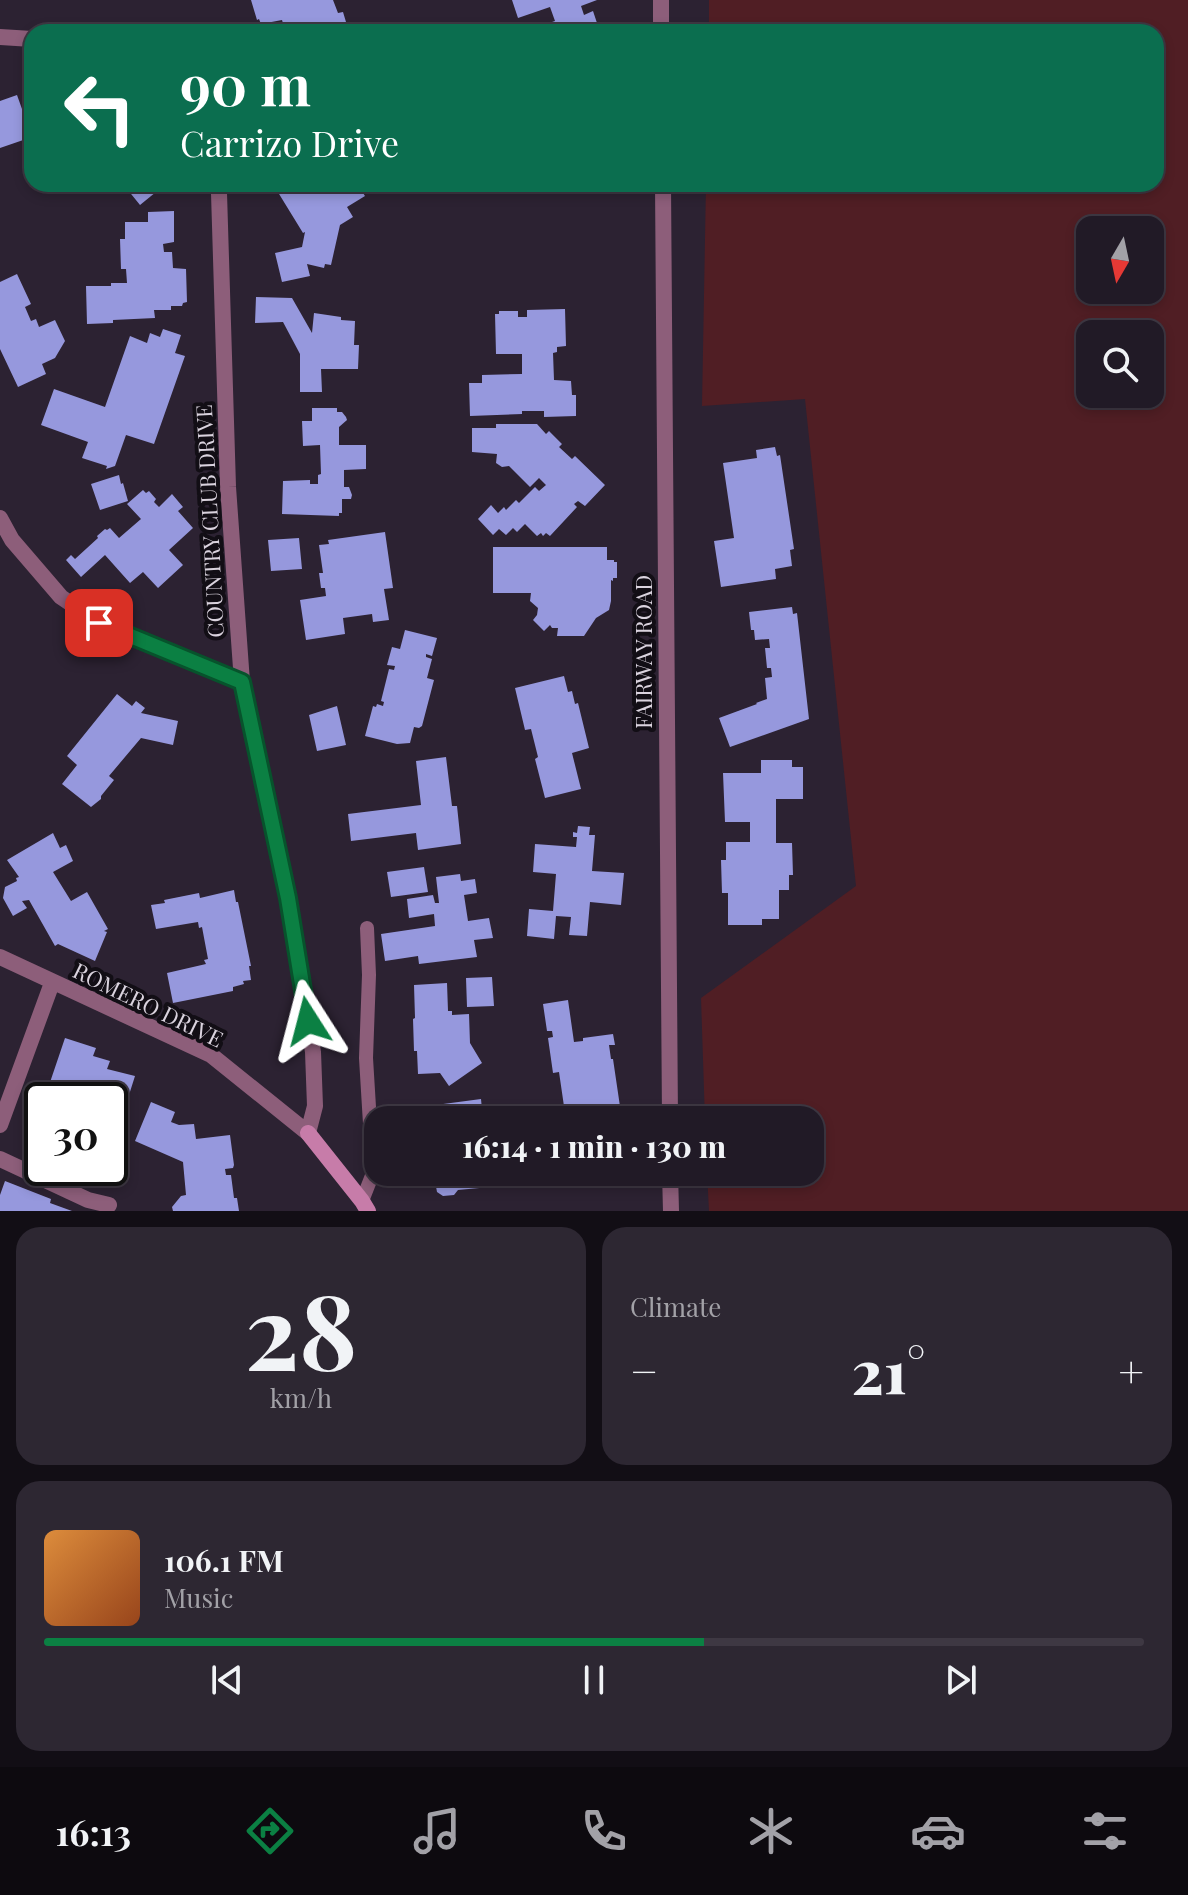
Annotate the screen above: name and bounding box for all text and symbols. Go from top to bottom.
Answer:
text: 90 m [180,46,311,121]
icon: left [48,56,152,160]
text: Carrizo Drive [180,118,399,166]
north arrow [1076,216,1164,304]
map controls [1076,216,1164,408]
button: search [1076,320,1164,408]
street label: COUNTRY CLUB DRIVE [188,404,230,638]
street label: FAIRWAY ROAD [628,575,658,729]
pin [65,589,133,657]
icon: arrive [77,601,121,645]
street label: ROMERO DRIVE [68,955,229,1053]
position arrow [266,979,350,1063]
speed limit sign: 30 [24,1082,128,1186]
text: 16:14 · 1 min · 130 m [462,1126,726,1166]
text: 28 [245,1258,357,1397]
text: Climate [630,1289,721,1324]
text: 21° [852,1329,925,1409]
text: − [630,1340,658,1399]
text: + [1118,1340,1144,1399]
text: km/h [270,1380,332,1415]
text: 106.1 FM [164,1540,284,1580]
text: Music [164,1580,233,1615]
icon: previous [205,1658,249,1702]
icon: pause [572,1658,616,1702]
icon: next [939,1658,983,1702]
icon: directions [242,1803,298,1859]
icon: music [409,1803,465,1859]
icon: phone [576,1803,632,1859]
icon: climate [743,1803,799,1859]
icon: car [910,1803,966,1859]
icon: filters [1077,1803,1133,1859]
text: 16:13 [55,1807,131,1855]

